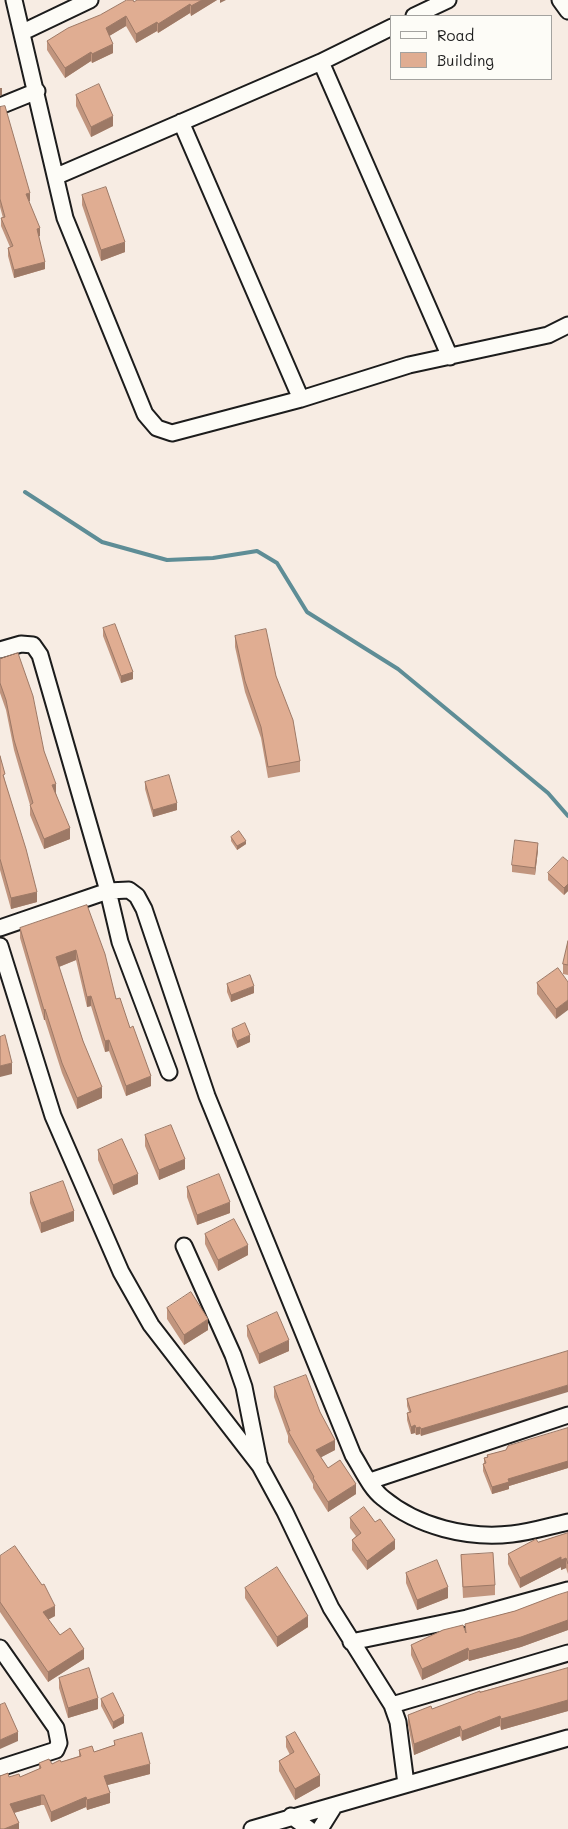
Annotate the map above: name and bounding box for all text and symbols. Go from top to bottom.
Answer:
legend [390,15,553,80]
text: Road [437,25,474,45]
text: Building [437,50,494,70]

